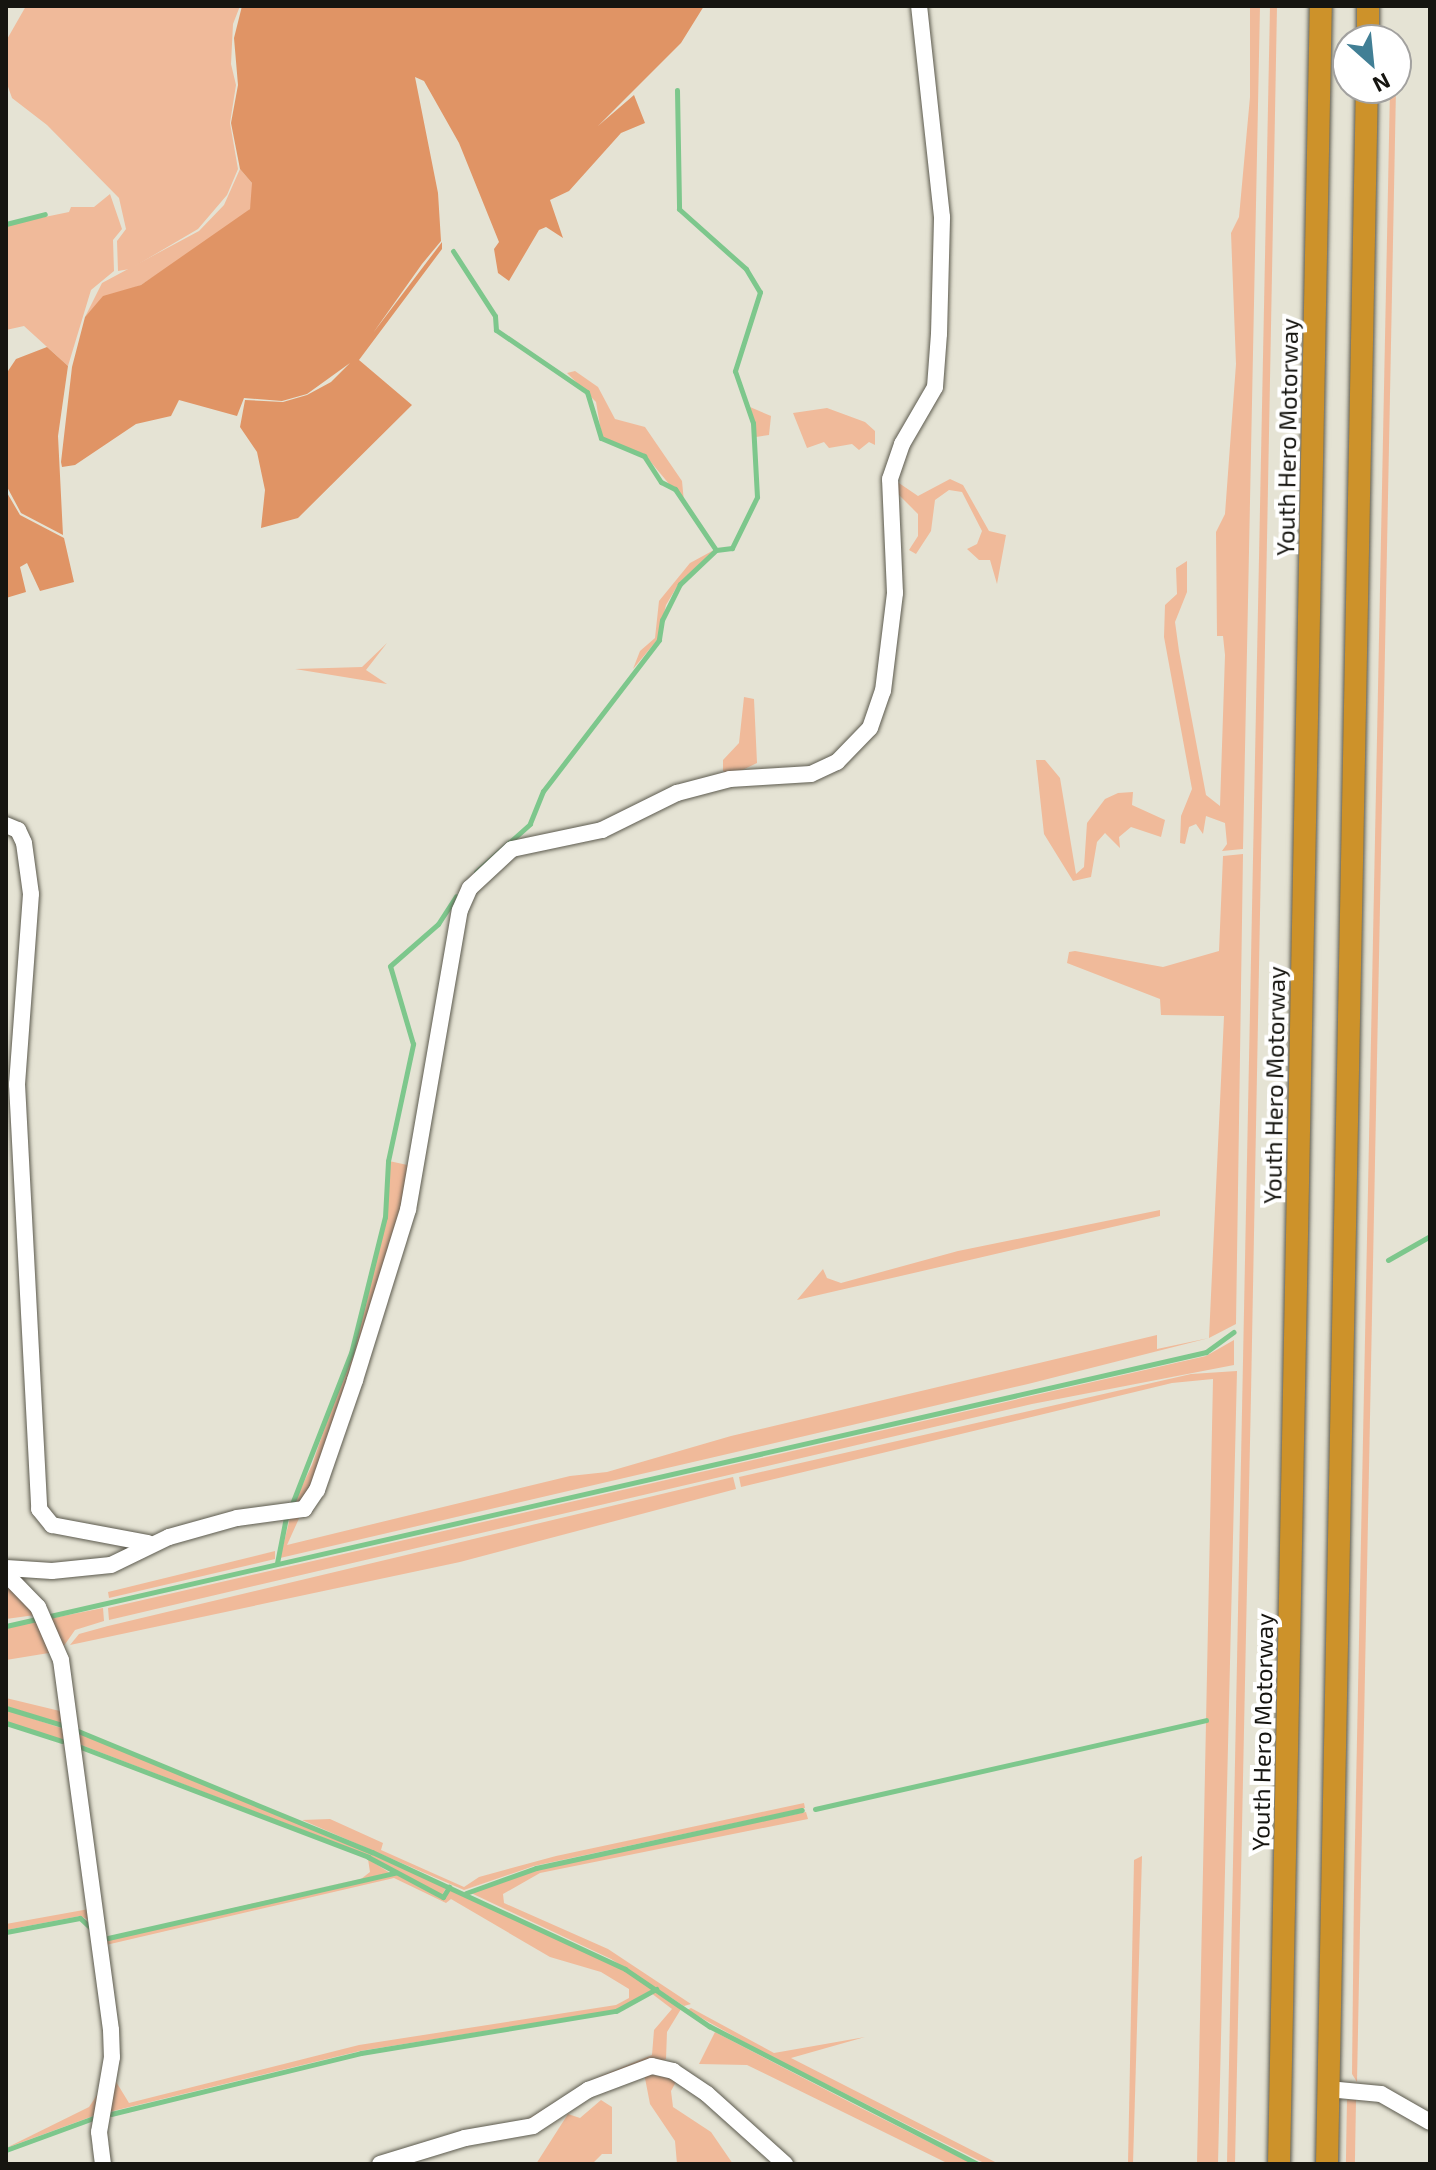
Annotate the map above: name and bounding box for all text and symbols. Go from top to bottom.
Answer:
north arrow [1332,24,1412,104]
text: N [1369,68,1395,99]
street label: Youth Hero Motorway [1271,318,1303,556]
street label: Youth Hero Motorway [1258,966,1290,1204]
street label: Youth Hero Motorway [1246,1613,1278,1851]

